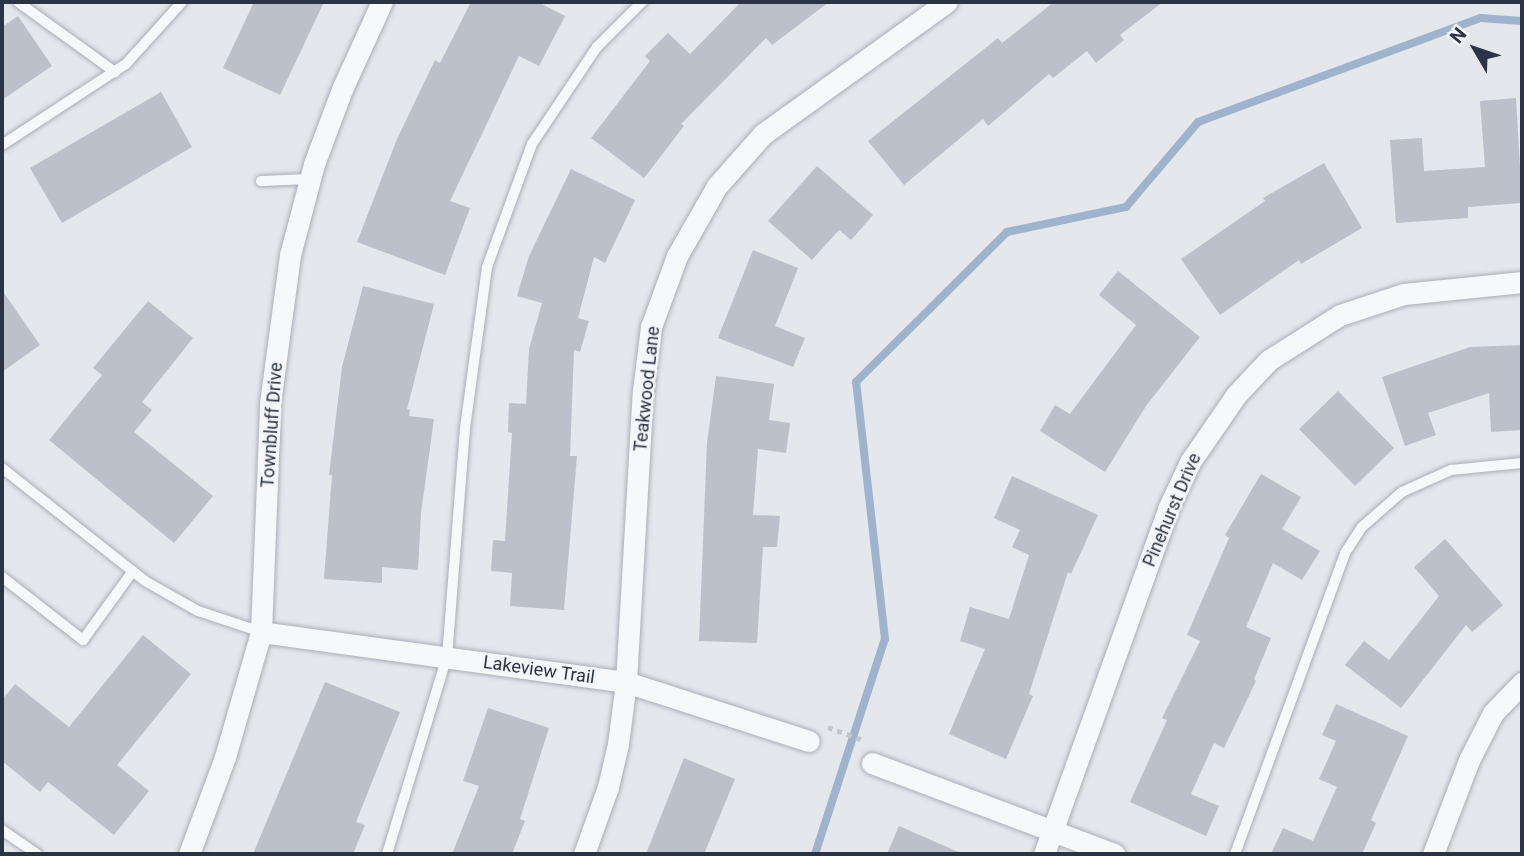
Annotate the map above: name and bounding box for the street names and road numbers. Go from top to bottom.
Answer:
street label: Teakwood Lane [630,325,664,453]
street label: Townbluff Drive [257,362,287,488]
street label: Pinehurst Drive [1138,450,1206,570]
street label: Lakeview Trail [482,651,596,689]

